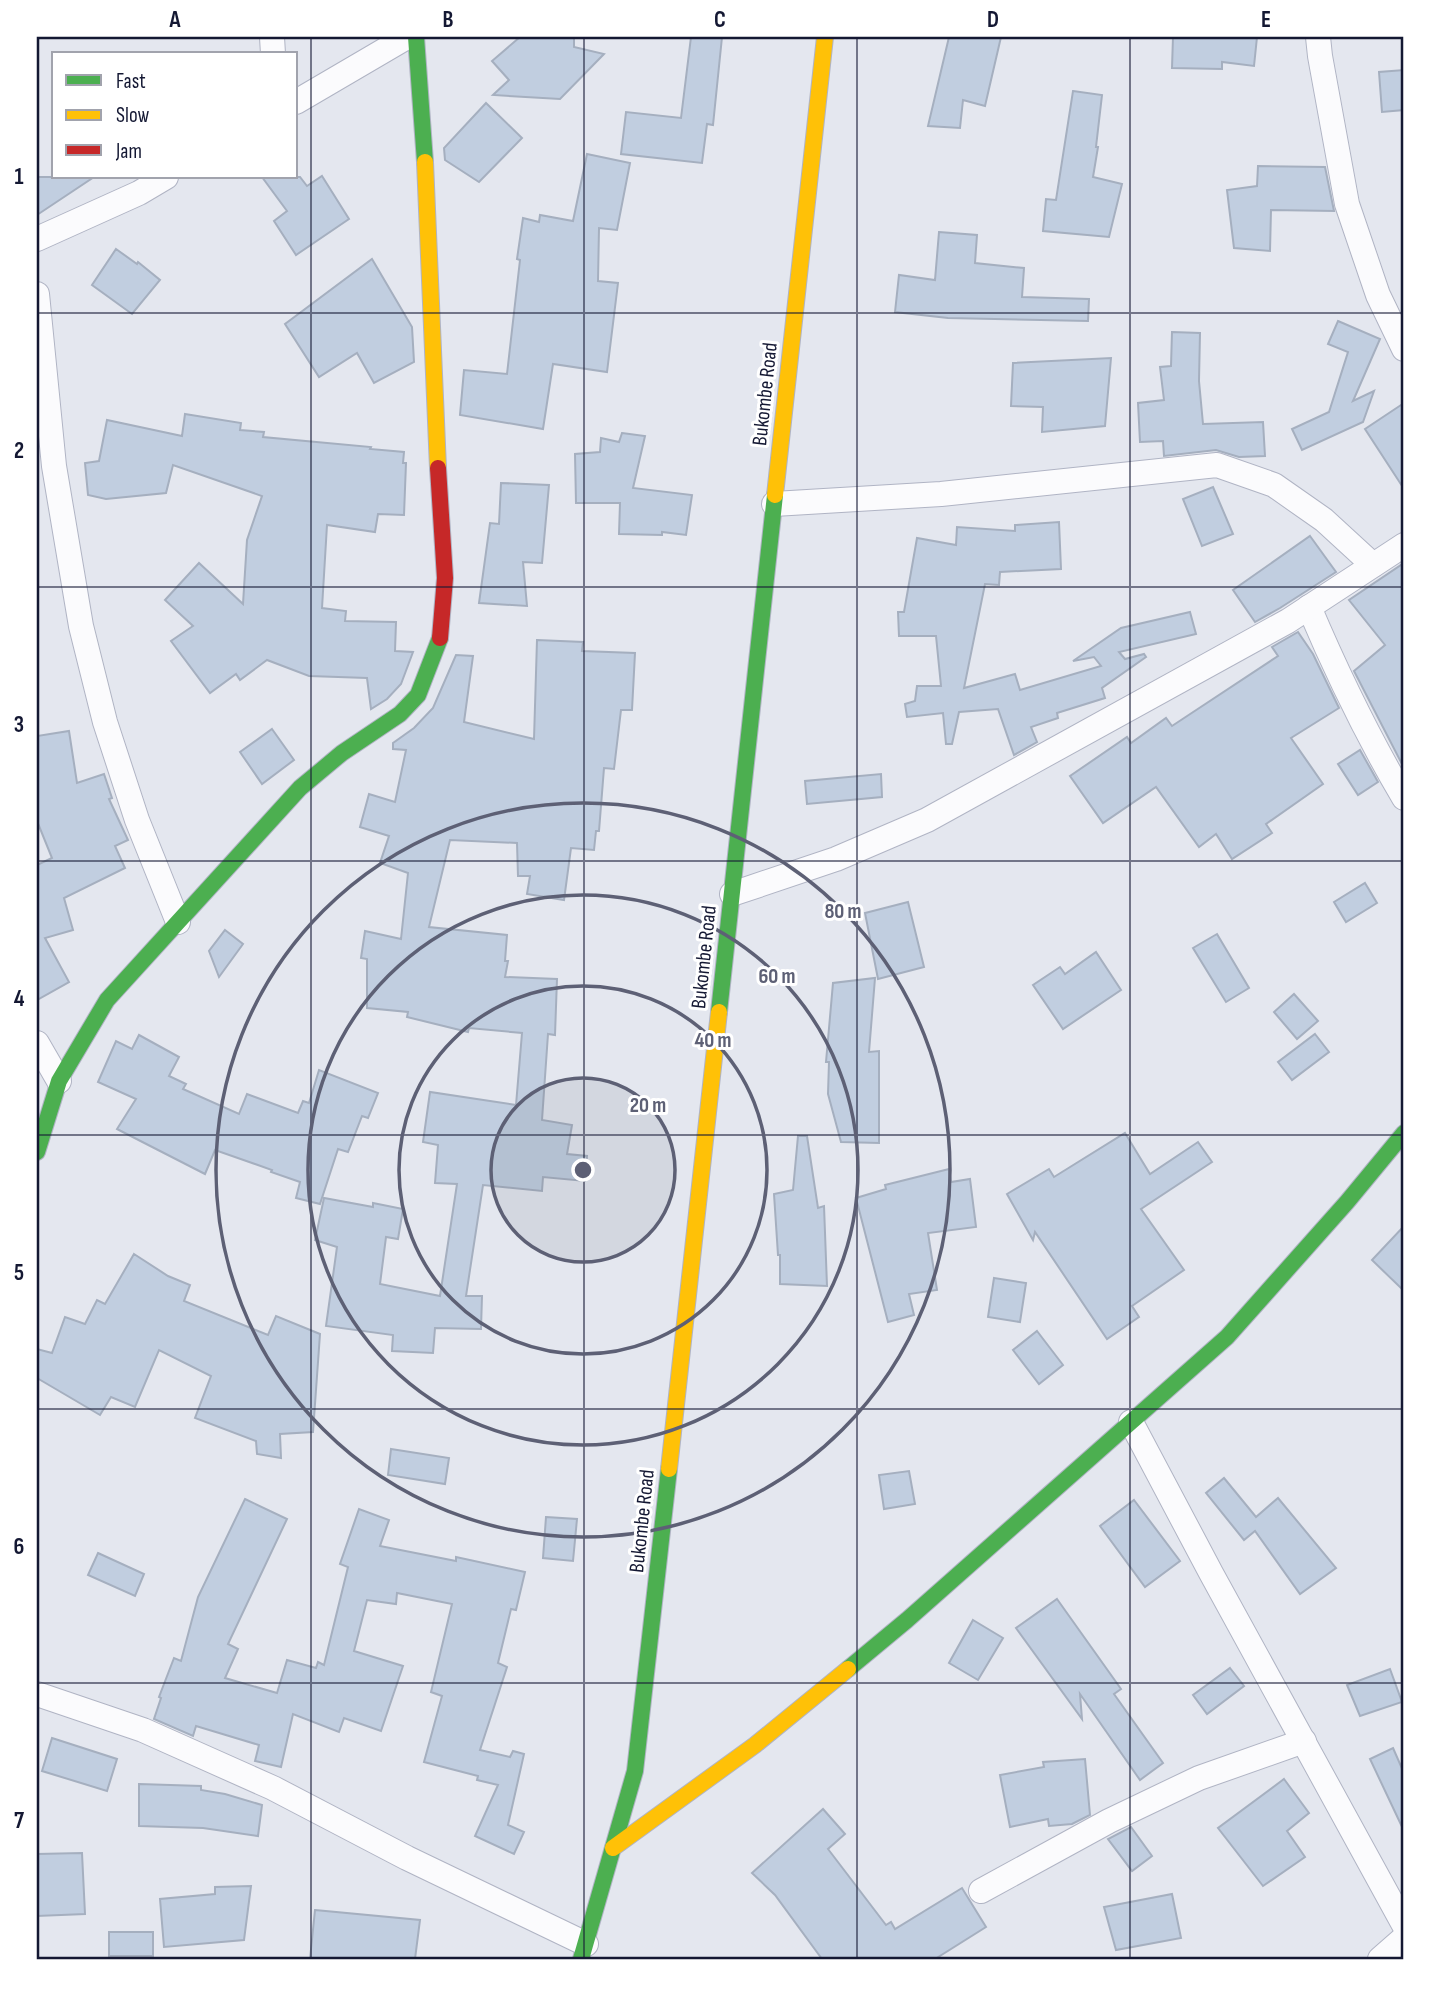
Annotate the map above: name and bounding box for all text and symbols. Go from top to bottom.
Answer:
text: A [169,6,182,34]
text: B [443,6,454,34]
text: C [714,6,726,34]
text: D [987,6,999,34]
text: E [1261,6,1271,34]
legend [52,52,298,178]
text: Fast [116,69,146,94]
text: Slow [116,103,150,128]
text: Jam [115,139,142,164]
text: 1 [14,163,24,191]
street label: Bukombe Road [747,341,783,447]
text: 2 [14,437,24,465]
text: 3 [14,711,24,739]
text: 80 m [824,899,862,924]
street label: Bukombe Road [686,904,722,1010]
text: 60 m [758,964,796,989]
text: 4 [14,985,25,1013]
text: 40 m [695,1028,731,1053]
text: 20 m [630,1093,666,1118]
centre of rings [571,1158,595,1182]
text: 5 [14,1259,24,1287]
street label: Bukombe Road [624,1468,660,1574]
text: 6 [14,1533,24,1561]
text: 7 [14,1807,24,1835]

